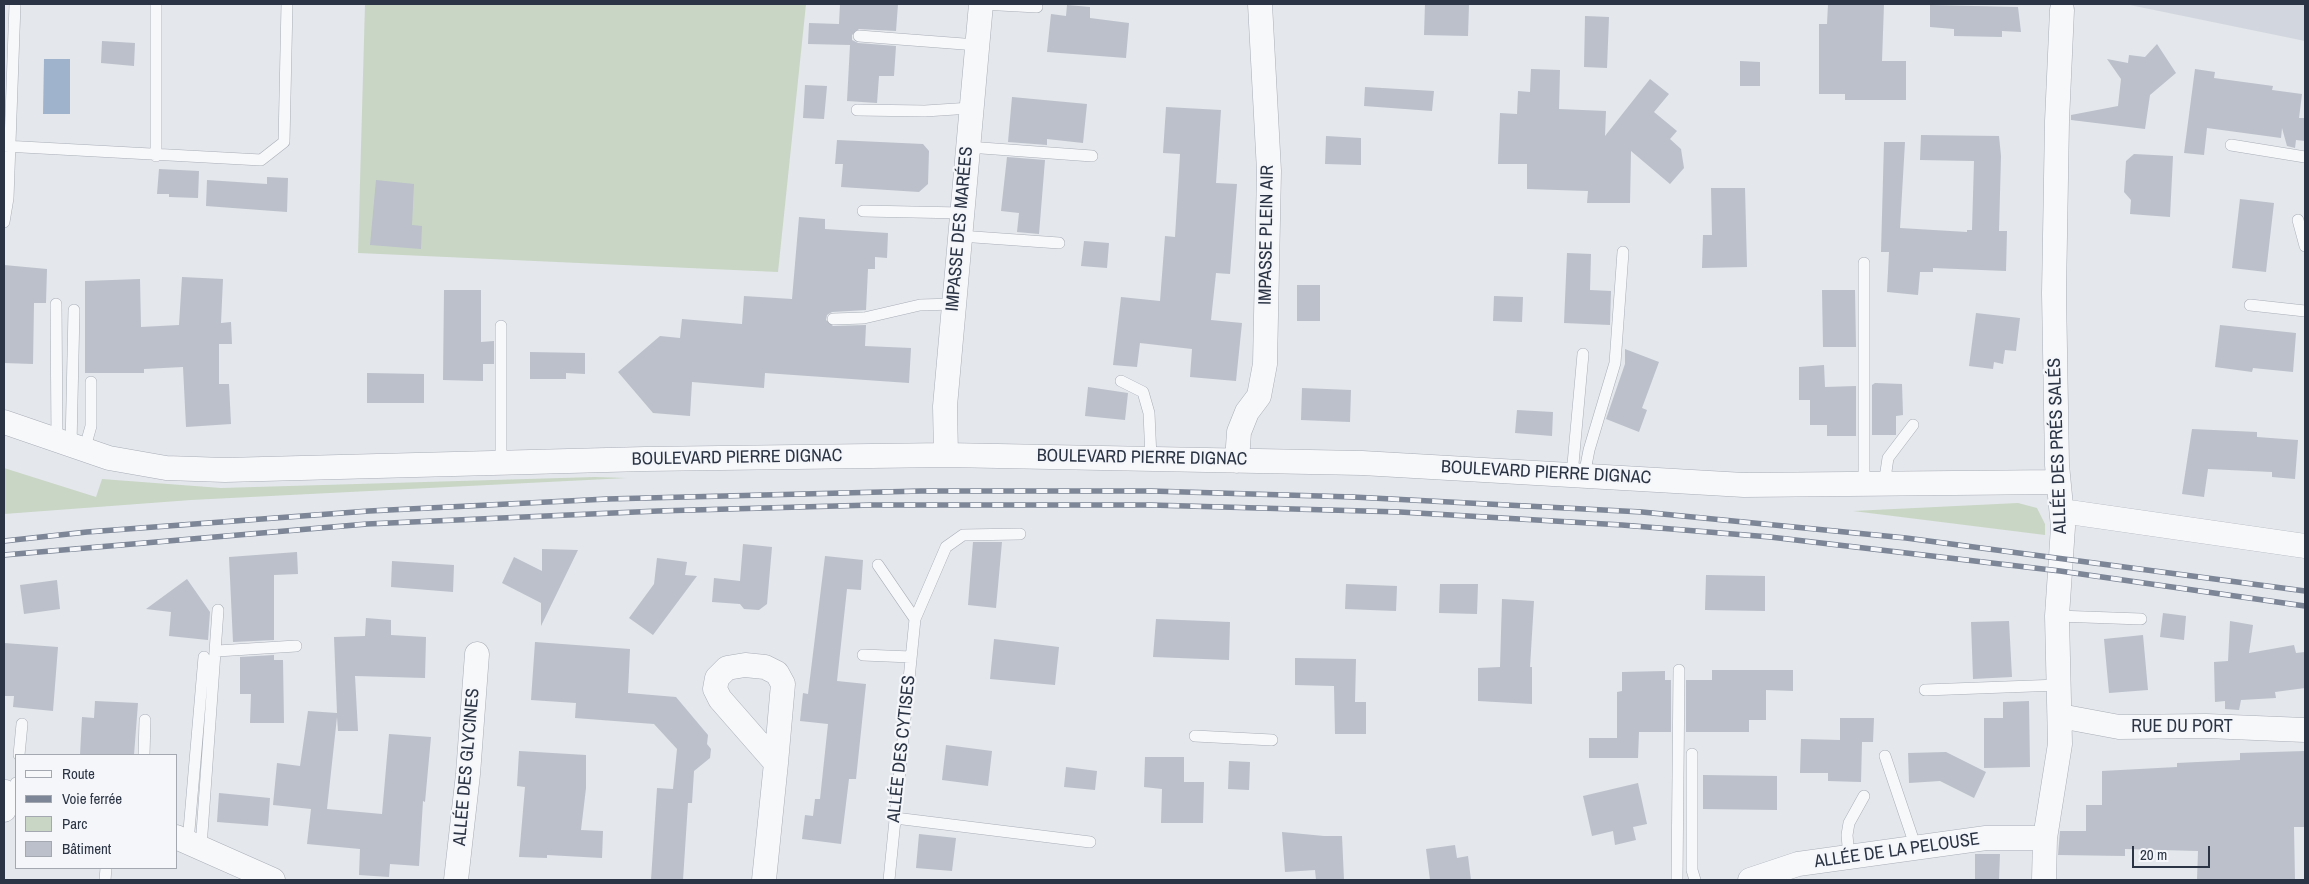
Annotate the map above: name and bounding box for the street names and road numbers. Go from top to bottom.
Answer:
street label: IMPASSE DES MARÉES [942,146,978,312]
street label: IMPASSE PLEIN AIR [1255,165,1279,305]
street label: ALLÉE DES PRÉS SALÉS [2044,357,2072,535]
street label: BOULEVARD PIERRE DIGNAC [632,445,842,471]
street label: BOULEVARD PIERRE DIGNAC [1037,445,1247,471]
street label: BOULEVARD PIERRE DIGNAC [1440,457,1652,489]
street label: ALLÉE DES CYTISES [884,674,920,824]
street label: ALLÉE DES GLYCINES [449,687,485,847]
street label: RUE DU PORT [2131,716,2233,738]
street label: ALLÉE DE LA PELOUSE [1813,829,1981,873]

